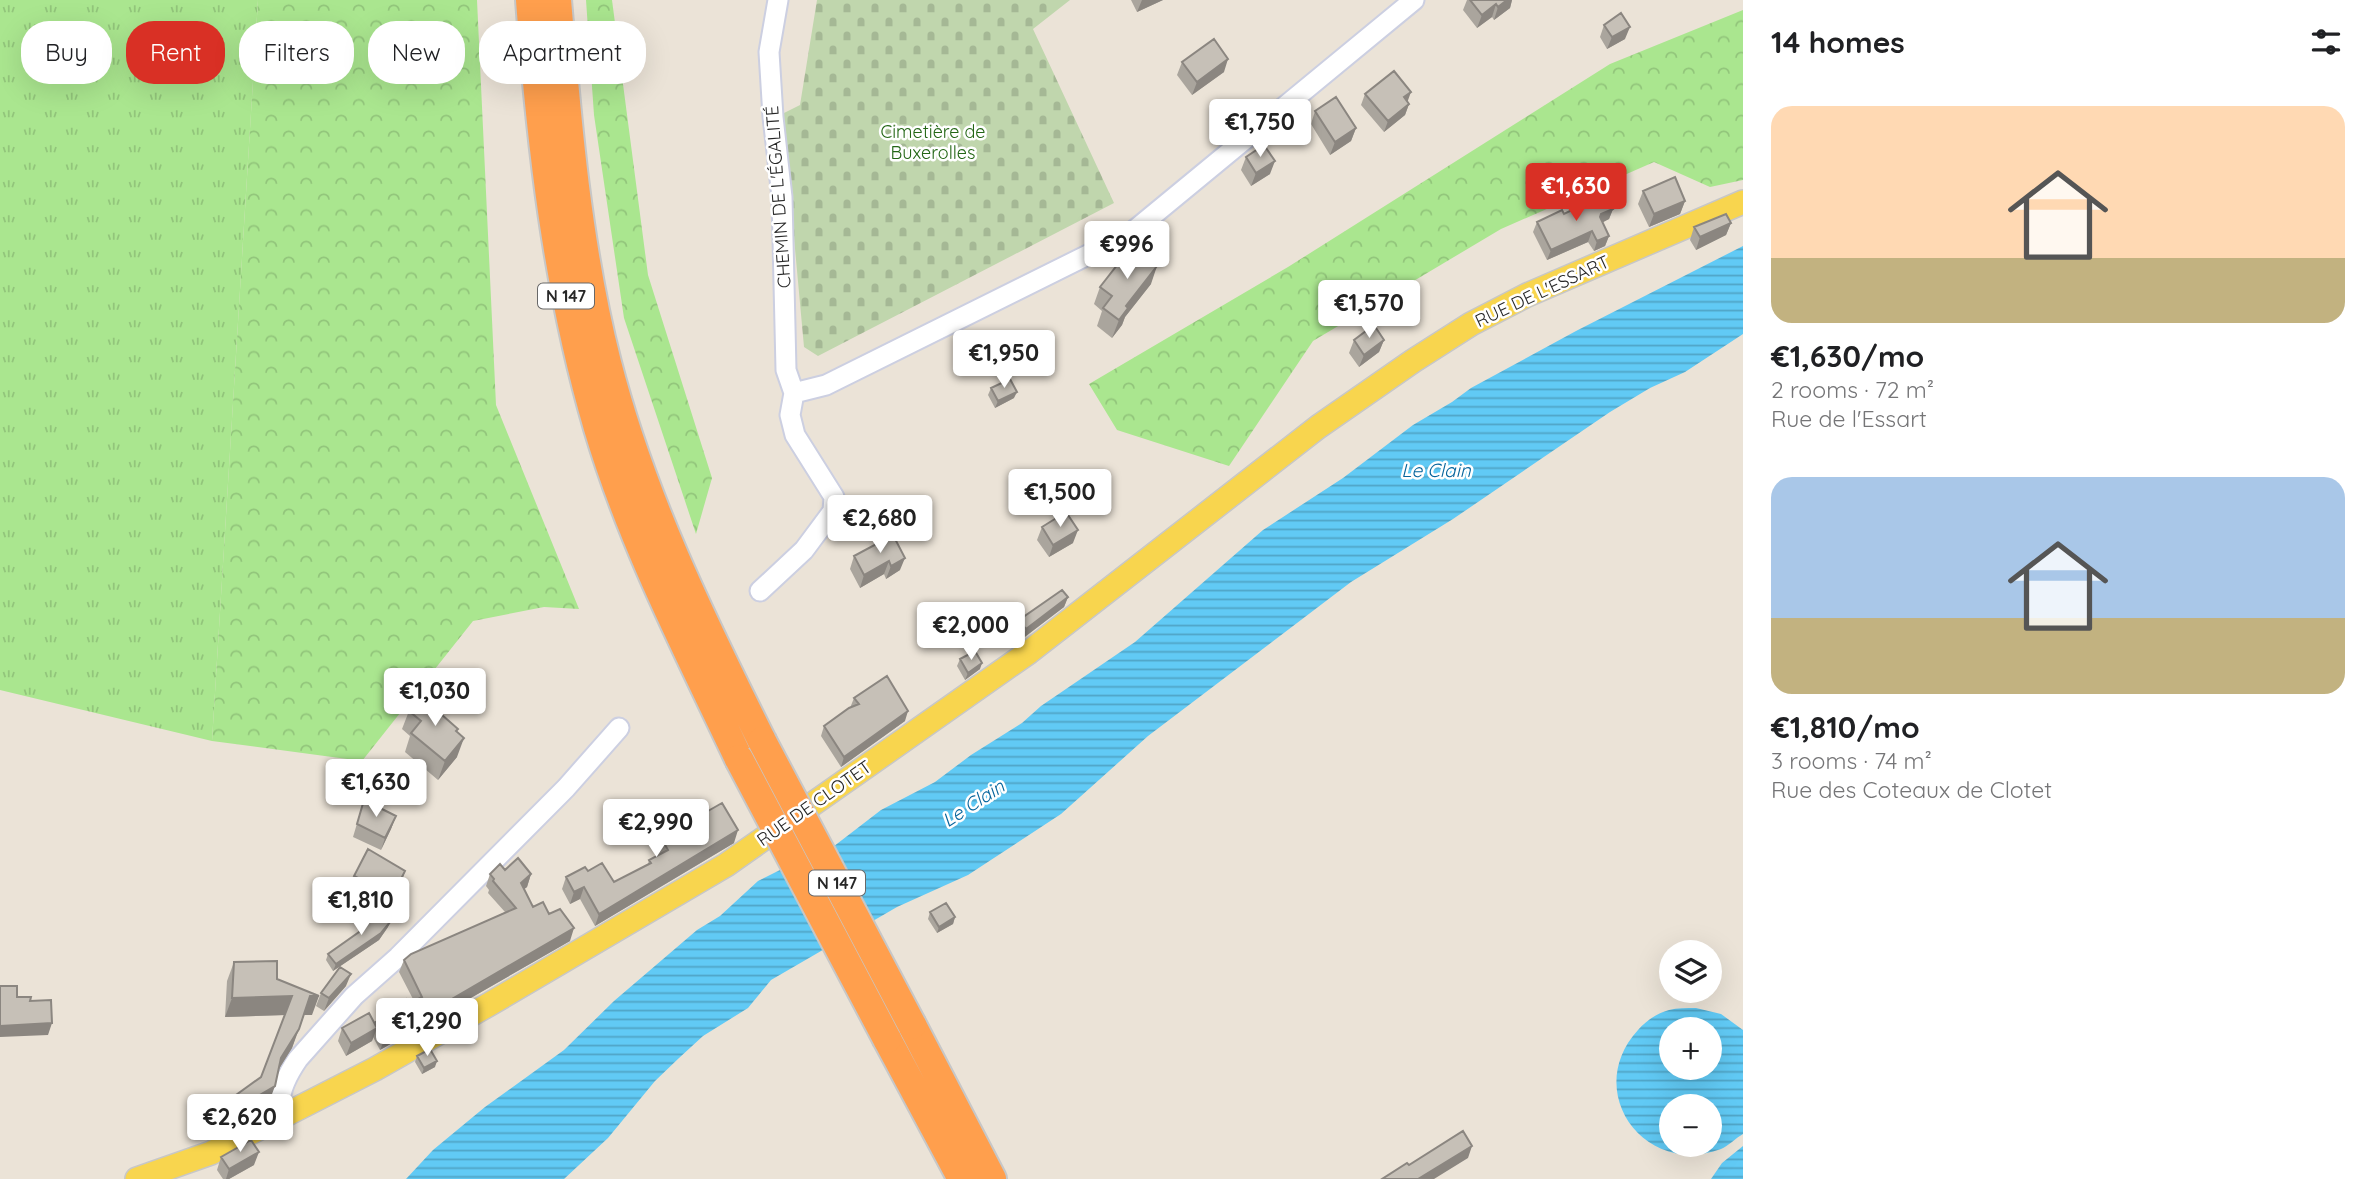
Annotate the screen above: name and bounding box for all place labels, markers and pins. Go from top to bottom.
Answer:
pin: €1,750 [1203,100,1317,159]
pin: €1,630 [1519,164,1633,223]
pin: €996 [1086,222,1168,281]
pin: €1,570 [1312,280,1426,340]
pin: €1,950 [947,330,1061,390]
pin: €1,500 [1003,470,1117,529]
pin: €2,680 [823,496,937,555]
pin: €2,000 [914,602,1028,662]
pin: €1,030 [378,668,492,728]
pin: €1,630 [319,760,433,819]
pin: €2,990 [599,800,713,859]
pin: €1,810 [304,878,418,937]
pin: €1,290 [370,998,484,1058]
pin: €2,620 [183,1094,297,1154]

